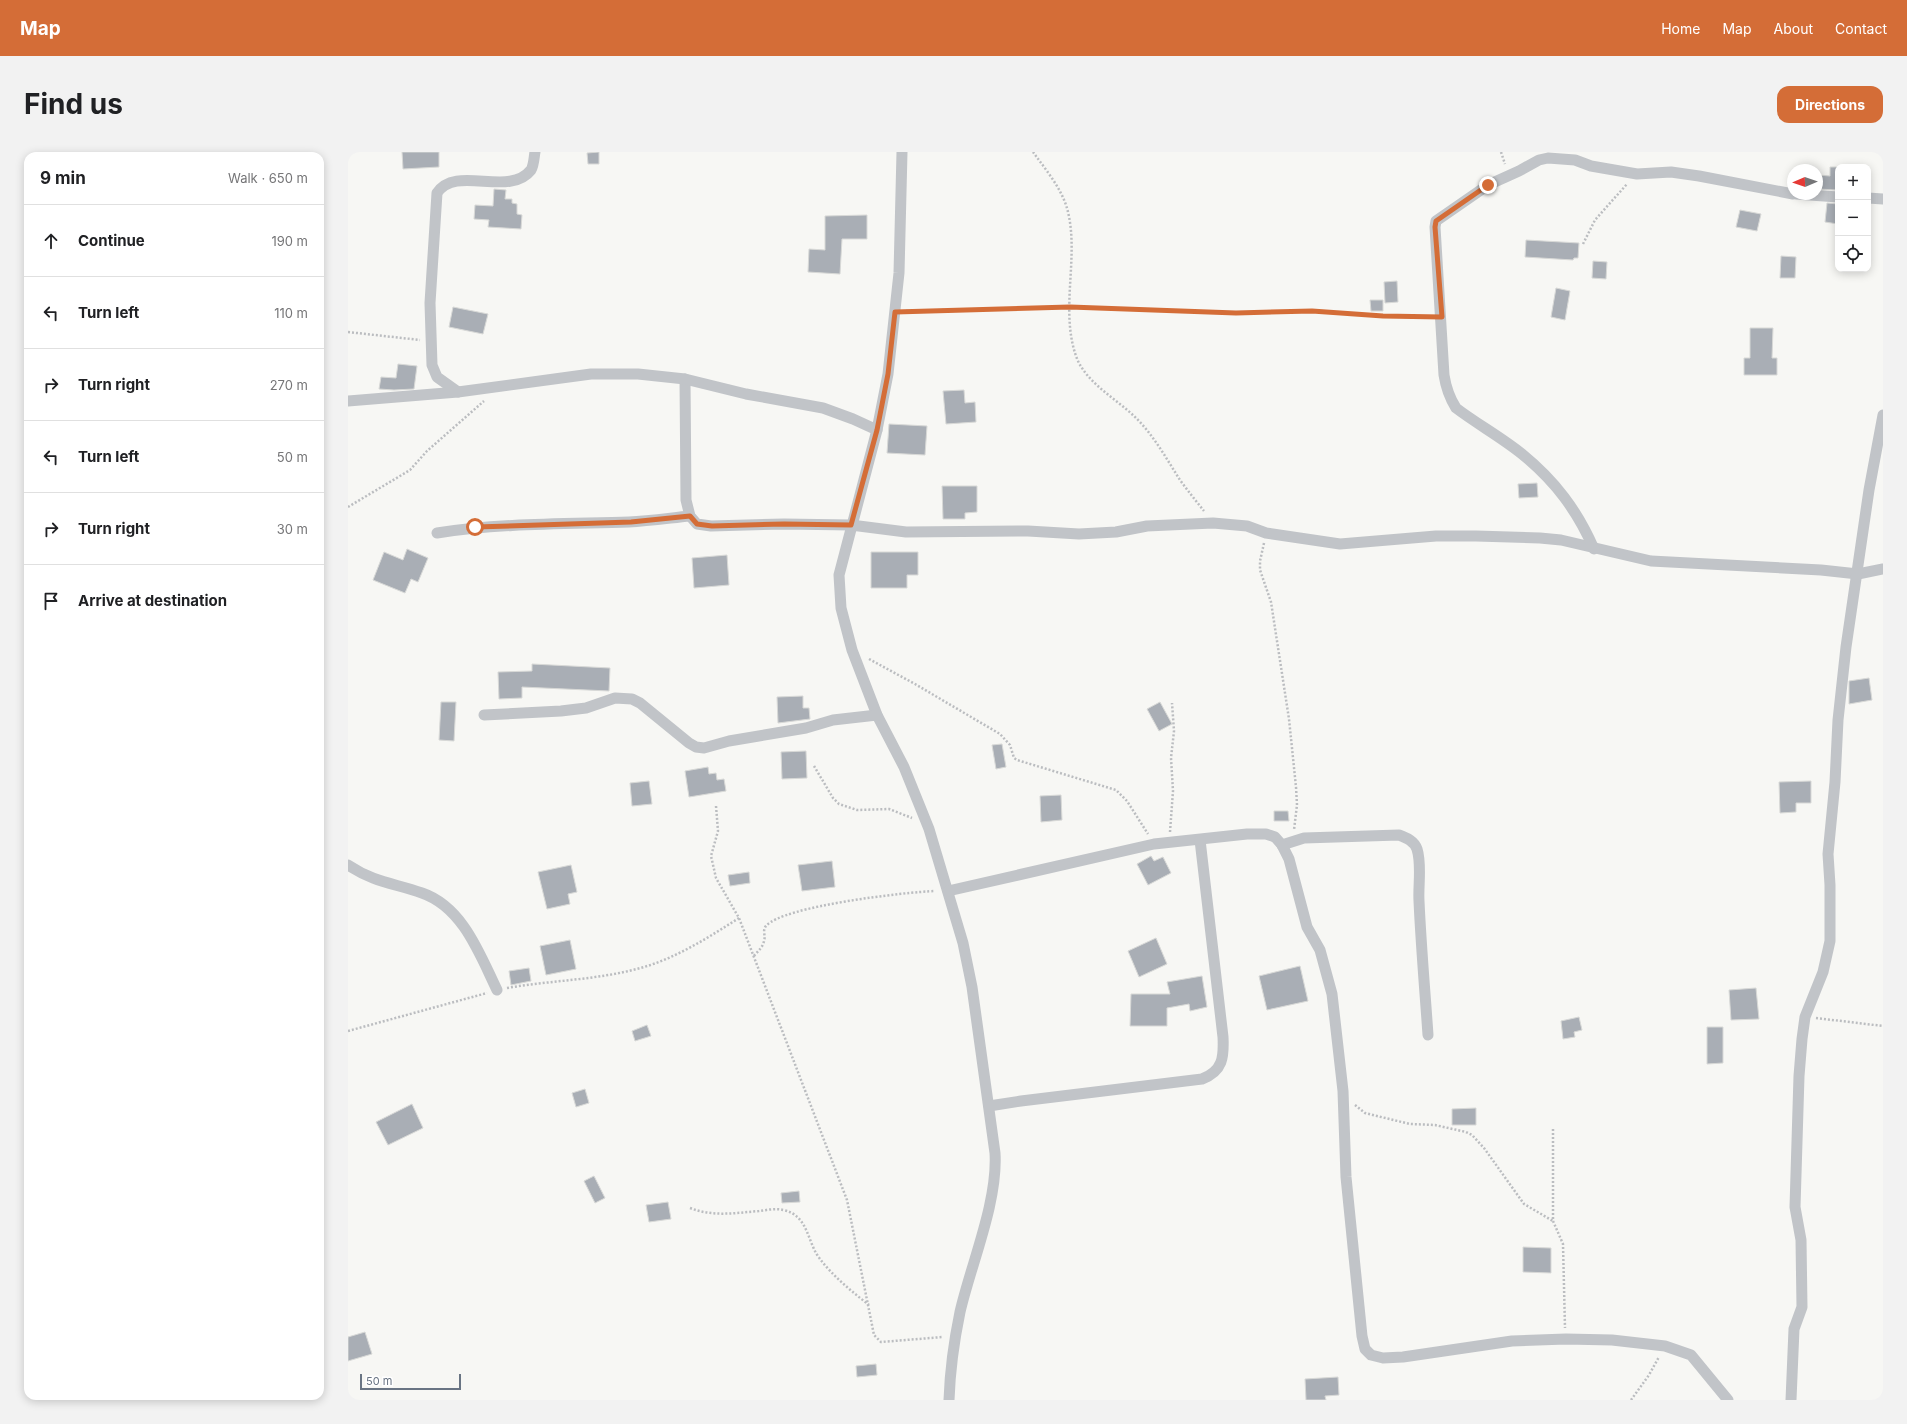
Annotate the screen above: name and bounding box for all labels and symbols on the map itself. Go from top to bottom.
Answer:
north arrow [1787,164,1823,200]
route end [1479,176,1497,194]
route start [466,518,484,536]
scale bar [360,1372,461,1391]

